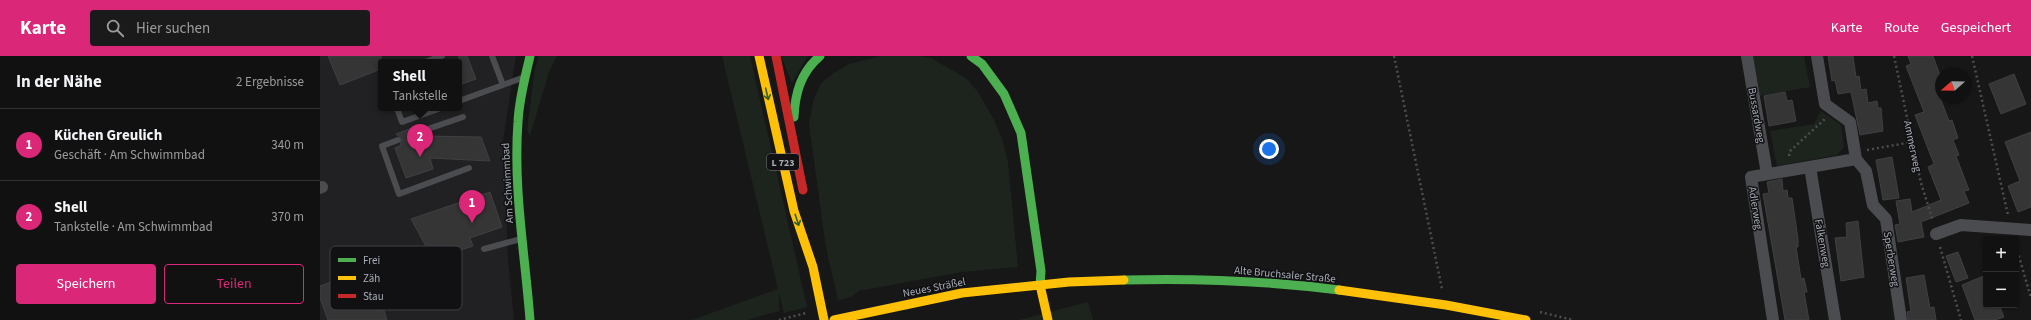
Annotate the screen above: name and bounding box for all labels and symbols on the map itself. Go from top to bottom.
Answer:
north arrow [1935,68,1971,104]
street label: Bussardweg [1744,86,1769,144]
one-way arrow [763,87,771,100]
street label: Ammerweg [1900,119,1925,174]
pin: 2 [407,124,433,157]
your location [1259,139,1279,159]
street label: Am Schwimmbad [498,142,517,224]
road number: L 723 [767,154,799,170]
street label: Adlerweg [1745,186,1766,231]
pin: 1 [459,190,485,223]
one-way arrow [794,214,802,226]
street label: Falkenweg [1811,218,1834,269]
street label: Sperberweg [1880,230,1903,288]
legend [330,246,462,310]
text: Frei [363,253,380,268]
street label: Alte Bruchsaler Straße [1234,263,1337,286]
text: Zäh [363,271,380,286]
street label: Neues Sträßel [901,274,967,301]
text: Stau [363,289,384,304]

